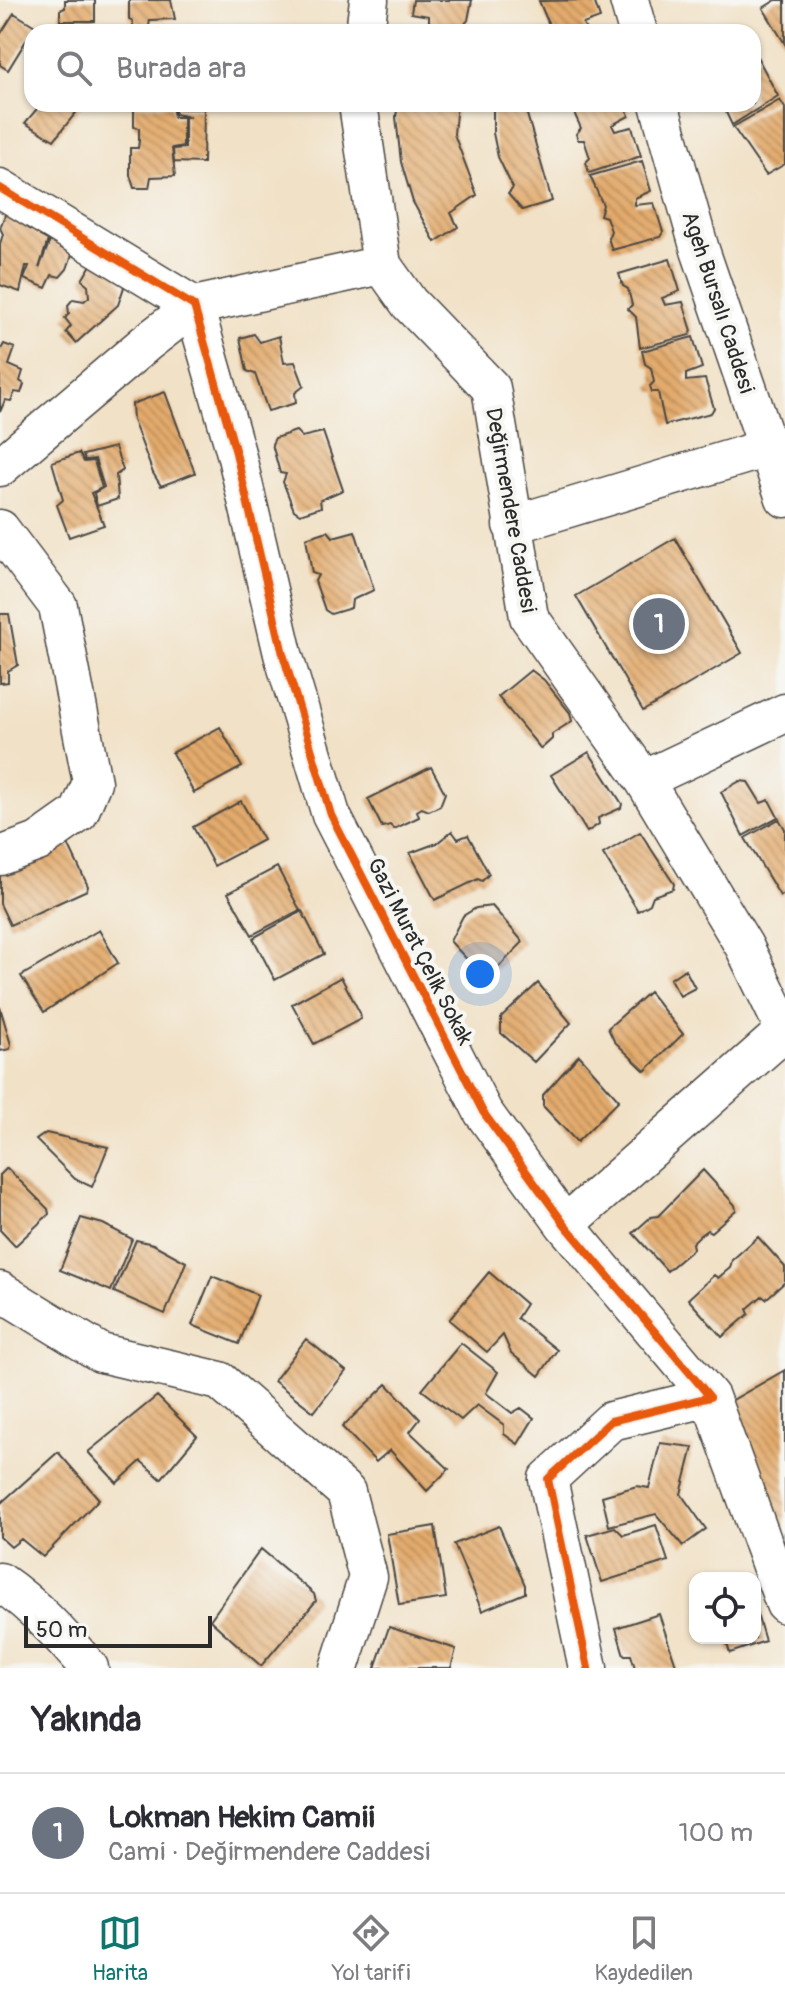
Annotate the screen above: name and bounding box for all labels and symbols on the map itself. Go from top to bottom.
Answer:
street label: Ageh Bursalı Caddesi [675,208,761,397]
street label: Değirmendere Caddesi [479,406,543,615]
pin: 1 [633,594,685,654]
street label: Gazi Murat Çelik Sokak [361,853,479,1050]
your location [460,954,500,994]
scale bar [24,1612,212,1648]

